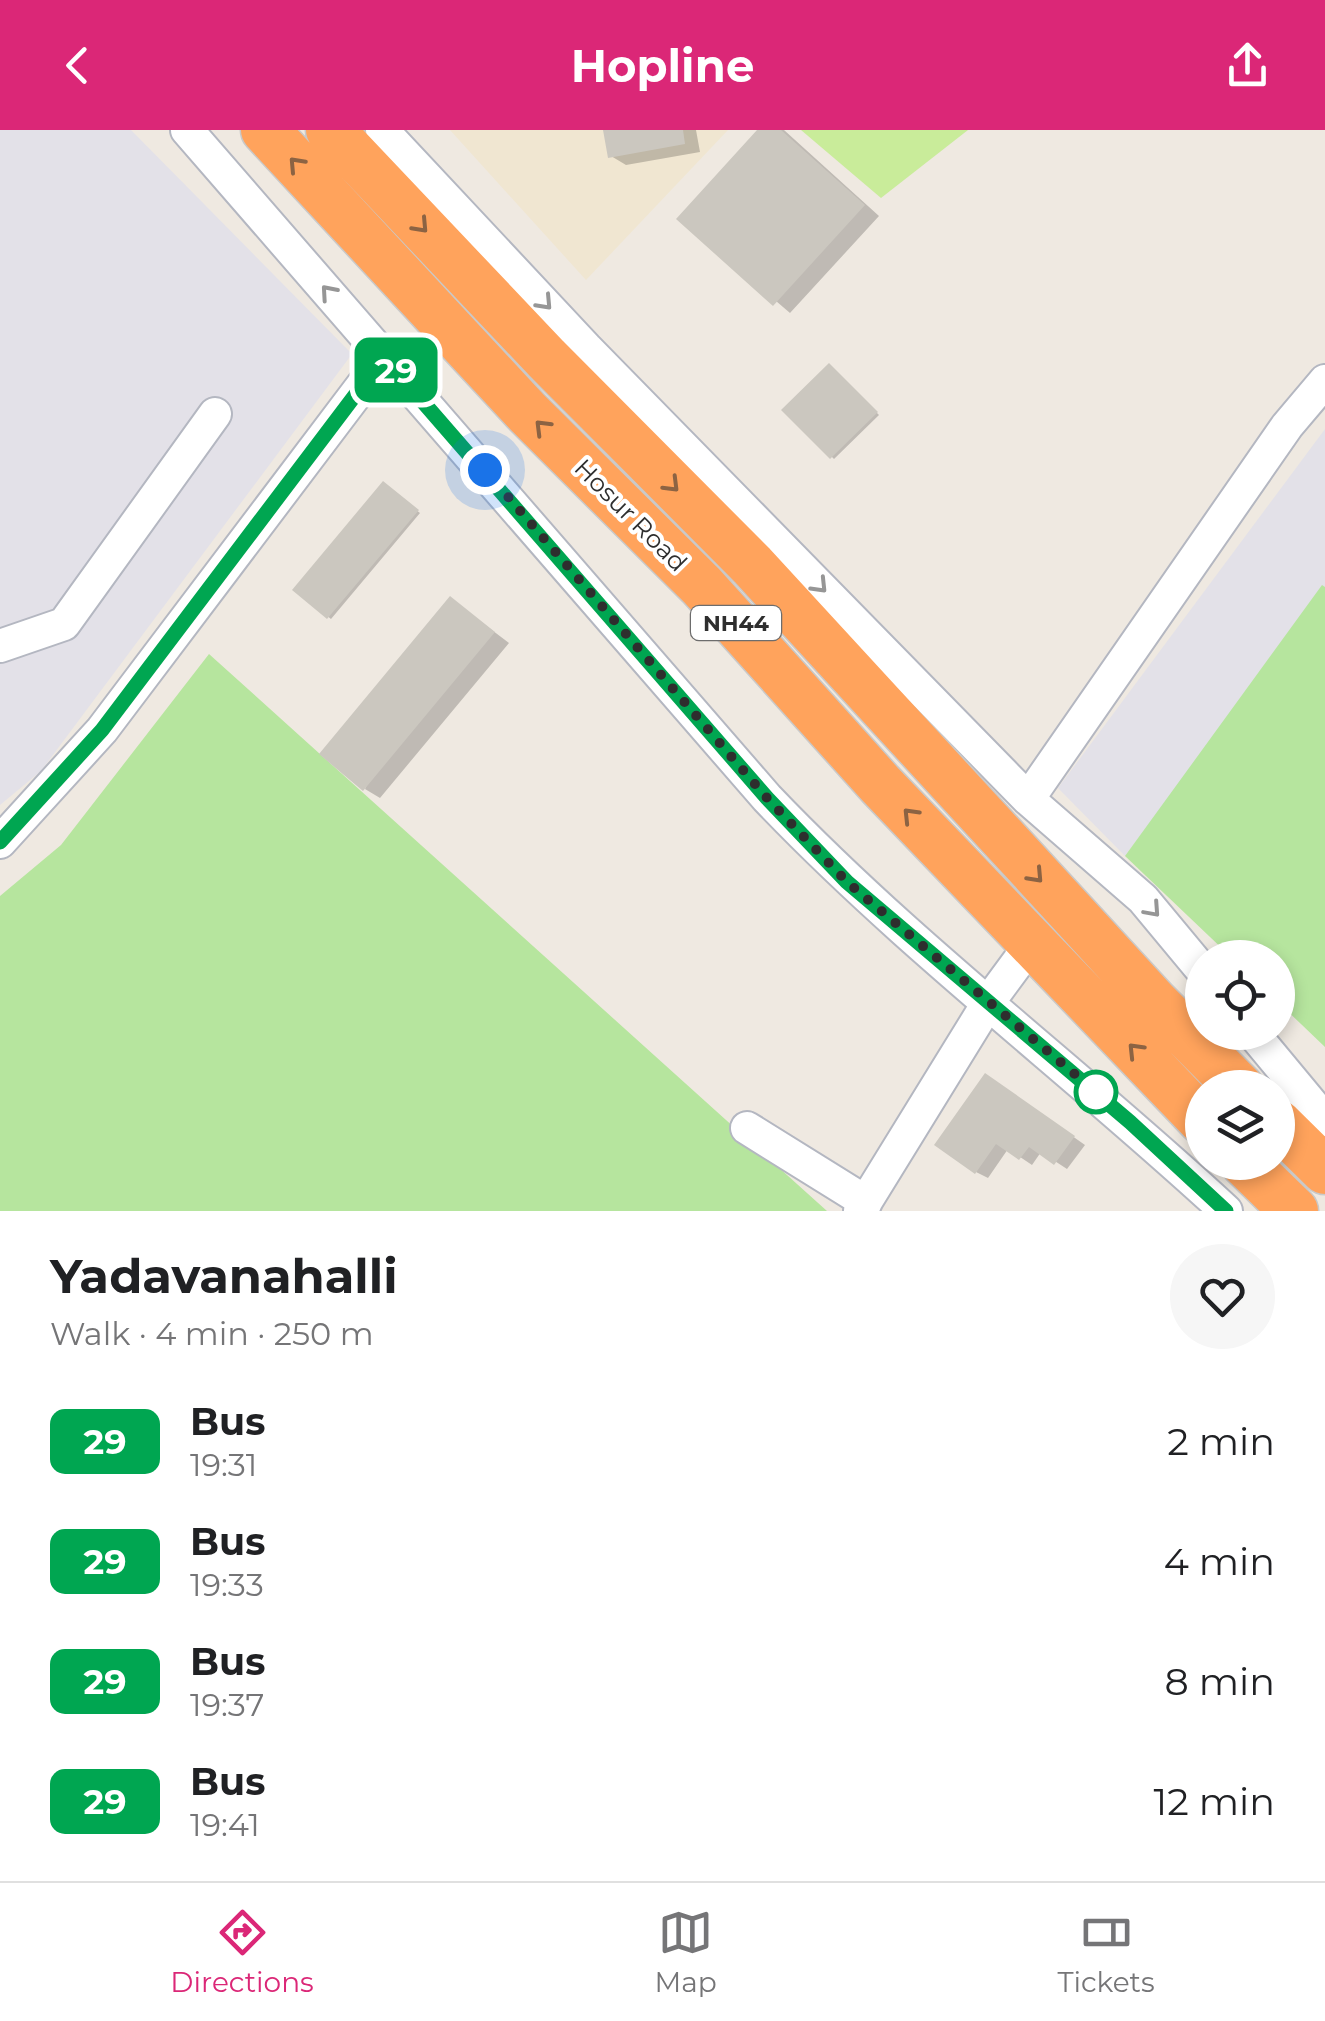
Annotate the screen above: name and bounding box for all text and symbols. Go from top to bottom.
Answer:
icon: back [50,38,105,93]
text: Hopline [571,38,754,93]
icon: share [1220,38,1275,93]
one-way arrow [290,157,308,176]
one-way arrow [409,214,427,233]
one-way arrow [322,286,340,304]
one-way arrow [533,291,551,309]
line badge: 29 [351,338,441,402]
text: 29 [375,349,417,392]
one-way arrow [536,421,554,439]
your location [460,445,510,495]
street label: Hosur Road [568,452,694,578]
one-way arrow [660,473,678,491]
one-way arrow [808,574,826,592]
road number: NH44 [691,606,781,640]
one-way arrow [903,809,921,827]
one-way arrow [1024,864,1042,883]
one-way arrow [1141,898,1159,917]
map controls [1185,940,1295,1180]
button: locate [1185,940,1295,1050]
one-way arrow [1129,1043,1147,1061]
button: layers [1185,1070,1295,1180]
unlabelled marker [1075,1071,1117,1113]
button: heart [1170,1244,1275,1349]
text: Yadavanahalli [50,1247,398,1305]
text: Walk · 4 min · 250 m [50,1314,374,1353]
text: Bus [190,1398,265,1445]
text: 2 min [1167,1418,1275,1465]
text: 29 [84,1420,126,1463]
text: 19:31 [190,1445,257,1484]
text: Bus [190,1518,265,1565]
text: 4 min [1164,1538,1275,1585]
text: 29 [84,1540,126,1583]
text: 19:33 [190,1565,264,1604]
text: Bus [190,1638,265,1685]
text: 8 min [1165,1658,1275,1705]
text: 29 [84,1660,126,1703]
text: 19:37 [190,1685,264,1724]
text: Bus [190,1758,265,1805]
text: 12 min [1154,1778,1275,1825]
text: 29 [84,1780,126,1823]
text: 19:41 [190,1805,260,1844]
tab: Directions [170,1905,314,1999]
tab: Map [654,1905,717,1999]
tab: Tickets [1057,1905,1155,1999]

